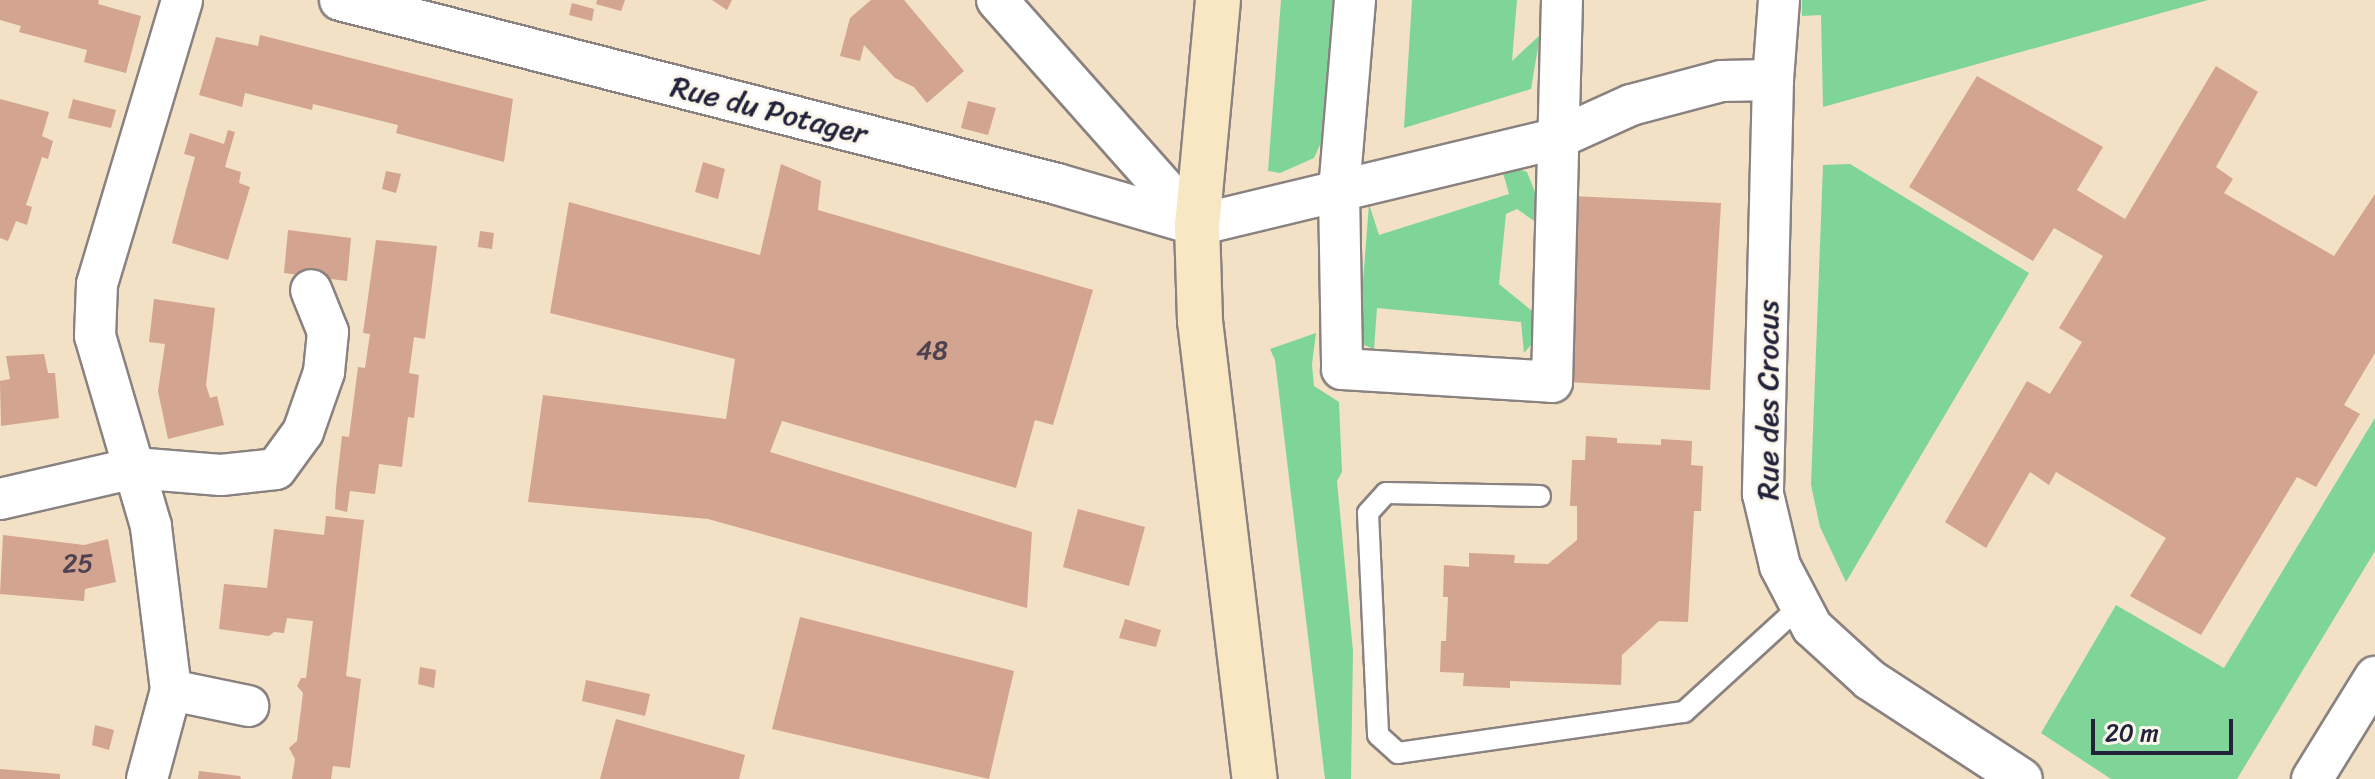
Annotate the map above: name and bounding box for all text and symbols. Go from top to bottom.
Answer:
street label: Rue du Potager [667,68,871,152]
street label: Rue des Crocus [1750,300,1786,500]
house number: 48 [916,335,948,367]
house number: 25 [63,548,93,580]
scale bar [2095,703,2237,753]
text: 20 m [2105,712,2159,754]

